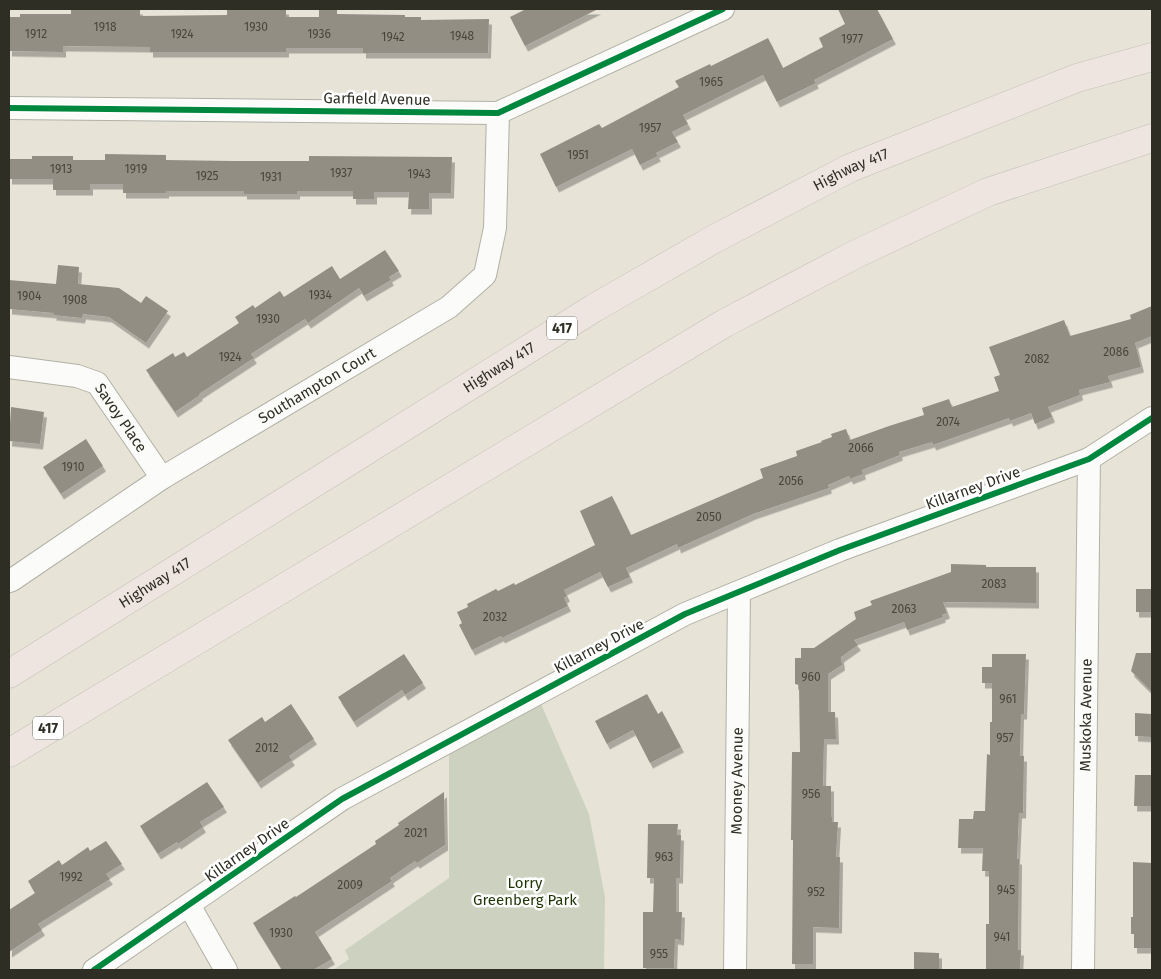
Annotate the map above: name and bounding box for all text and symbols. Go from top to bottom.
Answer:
house number: 1918 [93,20,117,34]
house number: 1930 [244,20,268,34]
house number: 1912 [25,27,47,41]
house number: 1924 [170,27,194,41]
house number: 1936 [307,27,331,41]
house number: 1948 [450,29,475,43]
house number: 1942 [381,30,405,44]
house number: 1977 [841,32,863,46]
house number: 1965 [699,75,723,89]
street label: Garfield Avenue [323,89,431,109]
house number: 1957 [639,121,661,135]
street label: Highway 417 [810,145,891,195]
house number: 1951 [567,148,589,162]
house number: 1913 [50,162,72,176]
house number: 1919 [125,162,147,176]
house number: 1937 [330,166,352,180]
house number: 1943 [407,167,431,181]
house number: 1925 [195,169,219,183]
house number: 1931 [260,170,282,184]
house number: 1934 [308,288,332,302]
house number: 1904 [17,289,42,303]
house number: 1908 [63,293,88,307]
house number: 1930 [256,312,280,326]
road number: 417 [547,316,577,339]
street label: Highway 417 [460,338,538,397]
street label: Southampton Court [255,343,379,428]
house number: 2086 [1103,345,1129,359]
house number: 1924 [218,350,242,364]
house number: 2082 [1024,352,1050,366]
street label: Savoy Place [91,380,151,456]
house number: 2074 [936,415,960,429]
house number: 2066 [848,441,874,455]
house number: 1910 [61,460,85,474]
street label: Killarney Drive [923,463,1023,513]
house number: 2056 [778,474,804,488]
house number: 2050 [696,510,722,524]
street label: Highway 417 [116,553,194,612]
house number: 2083 [981,577,1007,591]
house number: 2063 [892,602,916,616]
house number: 2032 [483,610,507,624]
street label: Killarney Drive [551,615,647,677]
street label: Muskoka Avenue [1076,658,1096,772]
house number: 960 [801,670,821,684]
house number: 961 [999,692,1017,706]
road number: 417 [33,716,63,740]
street label: Mooney Avenue [727,727,747,835]
house number: 957 [996,731,1014,745]
house number: 2012 [255,741,279,755]
house number: 956 [802,787,820,801]
street label: Killarney Drive [201,814,293,886]
house number: 2021 [404,826,428,840]
house number: 963 [655,850,673,864]
house number: 1992 [59,870,83,884]
park label: Lorry Greenberg Park [473,874,577,909]
house number: 2009 [337,878,363,892]
house number: 945 [997,883,1015,897]
house number: 952 [807,885,825,899]
house number: 1930 [269,926,293,940]
house number: 941 [993,930,1011,944]
house number: 955 [650,947,668,961]

